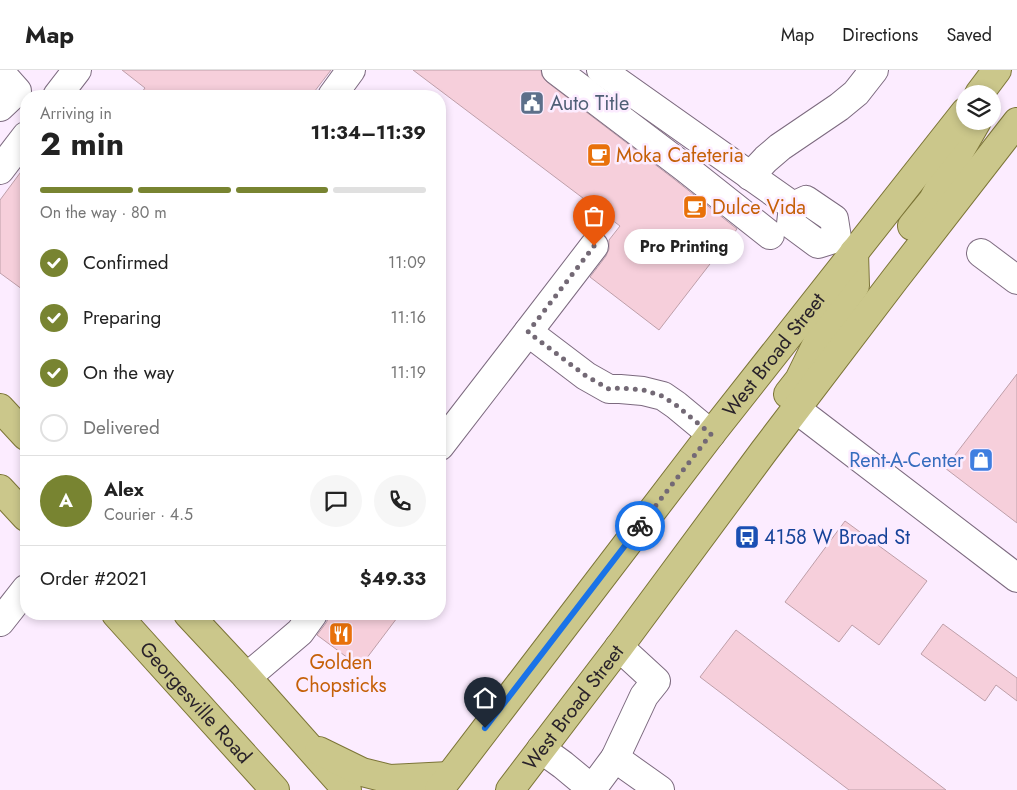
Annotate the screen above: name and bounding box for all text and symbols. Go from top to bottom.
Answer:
text: Map [25,17,74,52]
text: Map [781,22,814,48]
text: Directions [842,22,918,48]
text: Saved [946,22,992,48]
map controls [956,85,1001,130]
button: layers [956,85,1001,130]
place label: Auto Title [550,89,629,118]
public building icon: Auto Title [519,90,545,116]
text: Arriving in [40,102,112,125]
text: 11:34–11:39 [311,119,426,146]
text: 2 min [40,121,124,167]
place label: Moka Cafeteria [616,141,744,170]
cafe icon: Moka Cafeteria [586,142,612,168]
place label: Dulce Vida [712,193,806,222]
cafe icon: Dulce Vida [682,194,708,220]
pin [573,195,615,246]
text: On the way · 80 m [40,201,167,224]
icon: bag [580,202,608,230]
callout: Pro Printing [624,228,744,264]
text: Pro Printing [640,235,728,258]
icon: check [40,249,68,277]
text: Confirmed [83,249,169,276]
text: 11:09 [388,251,426,274]
street label: West Broad Street [715,286,832,423]
icon: check [40,304,68,332]
text: Preparing [83,304,161,331]
text: 11:16 [390,306,426,329]
icon: check [40,359,68,387]
text: On the way [83,359,174,386]
text: 11:19 [390,361,426,384]
text: Delivered [83,414,160,441]
place label: Rent-A-Center [849,446,964,475]
shop icon: Rent-A-Center [968,447,994,473]
button: chat [310,475,362,527]
button: phone [374,475,426,527]
text: Alex [104,476,144,503]
text: A [59,487,73,514]
courier [615,501,665,551]
text: Courier · 4.5 [104,503,193,526]
icon: bike [626,512,654,540]
place label: 4158 W Broad St [764,523,910,552]
bus stop icon: 4158 W Broad St [734,524,760,550]
text: Order #2021 [40,565,147,592]
text: $49.33 [360,565,426,592]
restaurant icon: Golden Chopsticks [328,621,354,647]
street label: Georgesville Road [133,635,259,770]
street label: West Broad Street [516,638,630,776]
place label: Golden Chopsticks [296,648,387,700]
pin [464,677,506,728]
icon: home [471,684,499,712]

